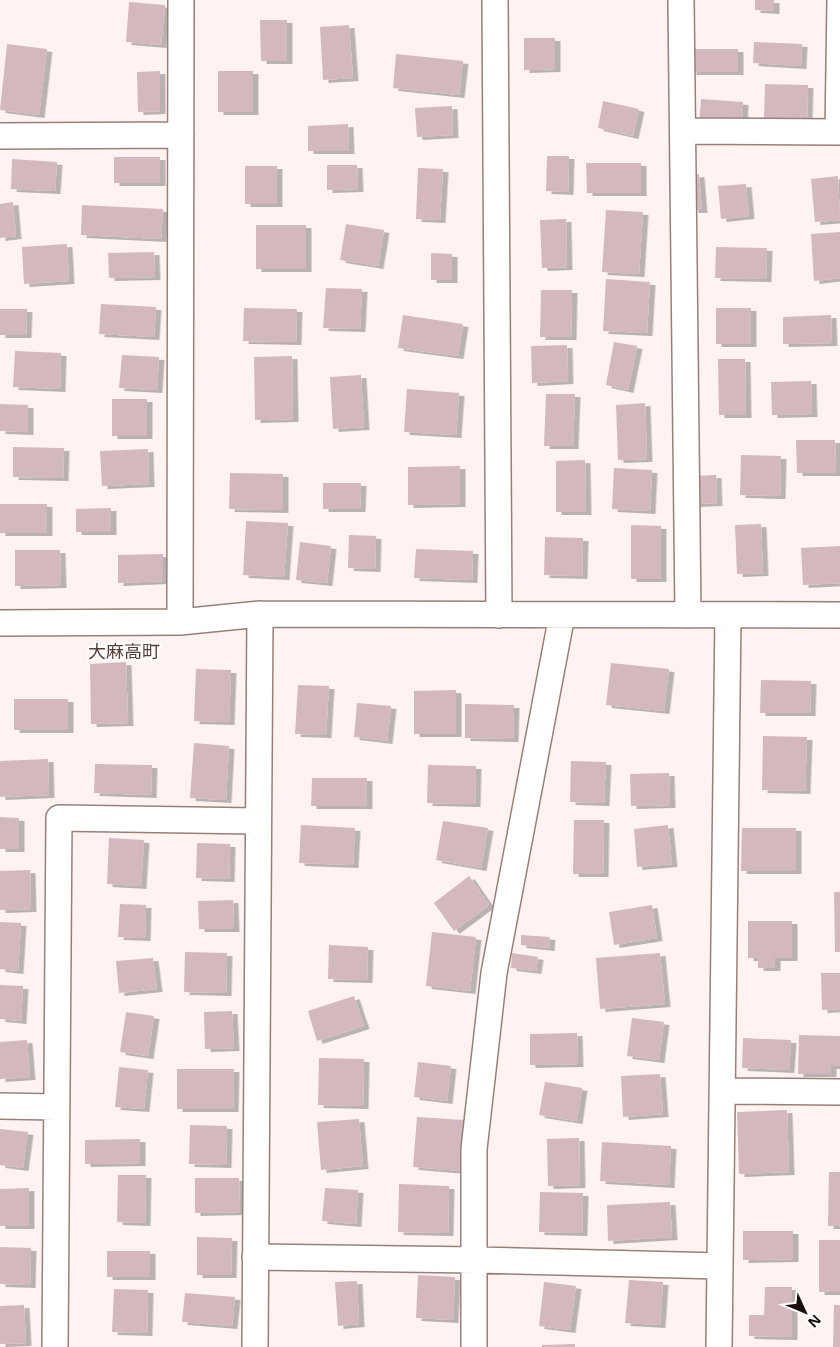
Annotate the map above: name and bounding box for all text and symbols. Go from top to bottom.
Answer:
district label: 大麻高町 [88,639,160,663]
north arrow [780,1287,830,1337]
text: N [804,1311,826,1332]

